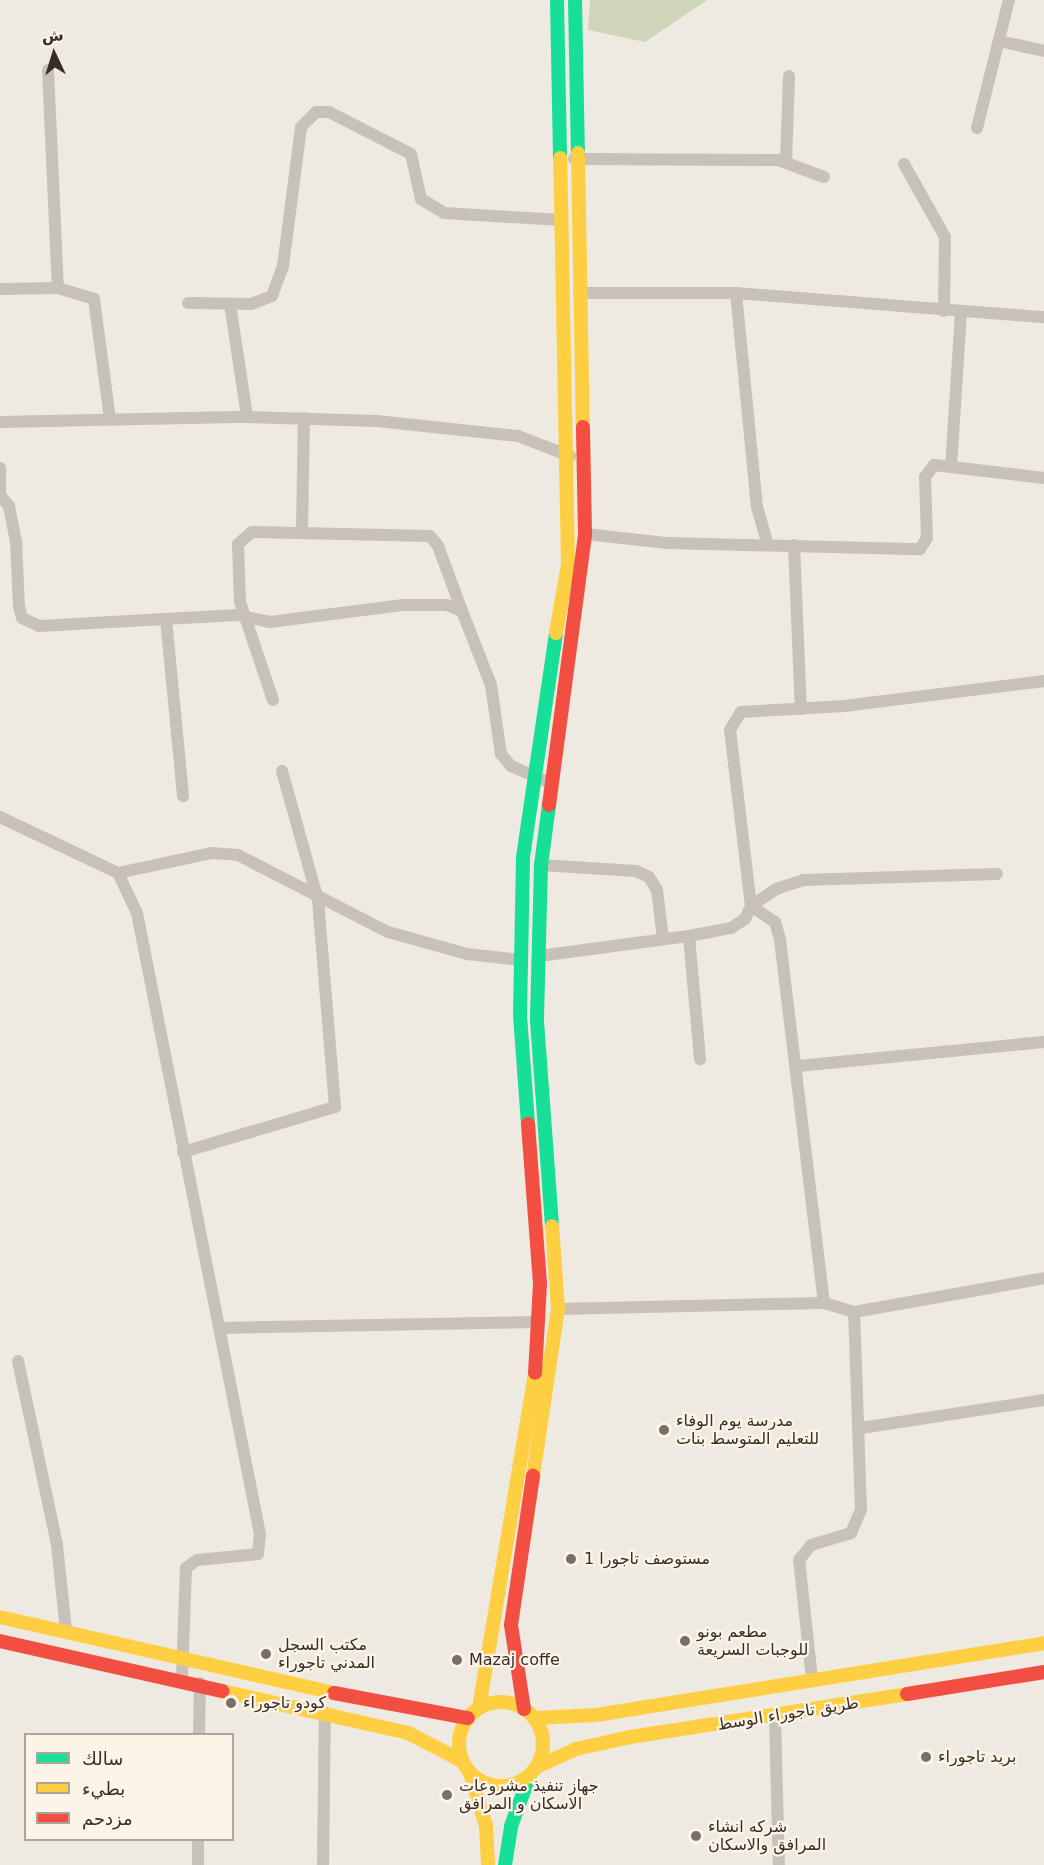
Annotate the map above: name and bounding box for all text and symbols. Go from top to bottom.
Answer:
north arrow [24,24,84,84]
text: ش [41,25,64,46]
place label: مدرسة يوم الوفاء للتعليم المتوسط بنات [676,1411,819,1449]
marker: مدرسة يوم الوفاء للتعليم المتوسط بنات [657,1423,671,1437]
place label: مستوصف تاجورا 1 [584,1549,710,1569]
marker: مستوصف تاجورا 1 [562,1550,580,1568]
place label: مطعم بونو للوجبات السريعة [697,1622,808,1660]
marker: مطعم بونو للوجبات السريعة [678,1634,692,1648]
place label: مكتب السجل المدني تاجوراء [278,1635,375,1673]
marker: مكتب السجل المدني تاجوراء [259,1647,273,1661]
place label: Mazaj coffe [469,1650,560,1670]
marker: Mazaj coffe [450,1653,464,1667]
place label: كودو تاجوراء [243,1693,326,1713]
street label: طريق تاجوراء الوسط [716,1693,860,1735]
marker: كودو تاجوراء [224,1696,238,1710]
legend [24,1733,234,1841]
place label: بريد تاجوراء [938,1747,1016,1767]
text: سالك [82,1748,123,1769]
marker: بريد تاجوراء [919,1750,933,1764]
place label: جهاز تنفيذ مشروعات الاسكان و المرافق [459,1776,599,1814]
text: بطيء [82,1778,125,1799]
marker: جهاز تنفيذ مشروعات الاسكان و المرافق [440,1788,454,1802]
text: مزدحم [82,1808,133,1829]
place label: شركه انشاء المرافق والاسكان [708,1817,826,1855]
marker: شركه انشاء المرافق والاسكان [689,1829,703,1843]

